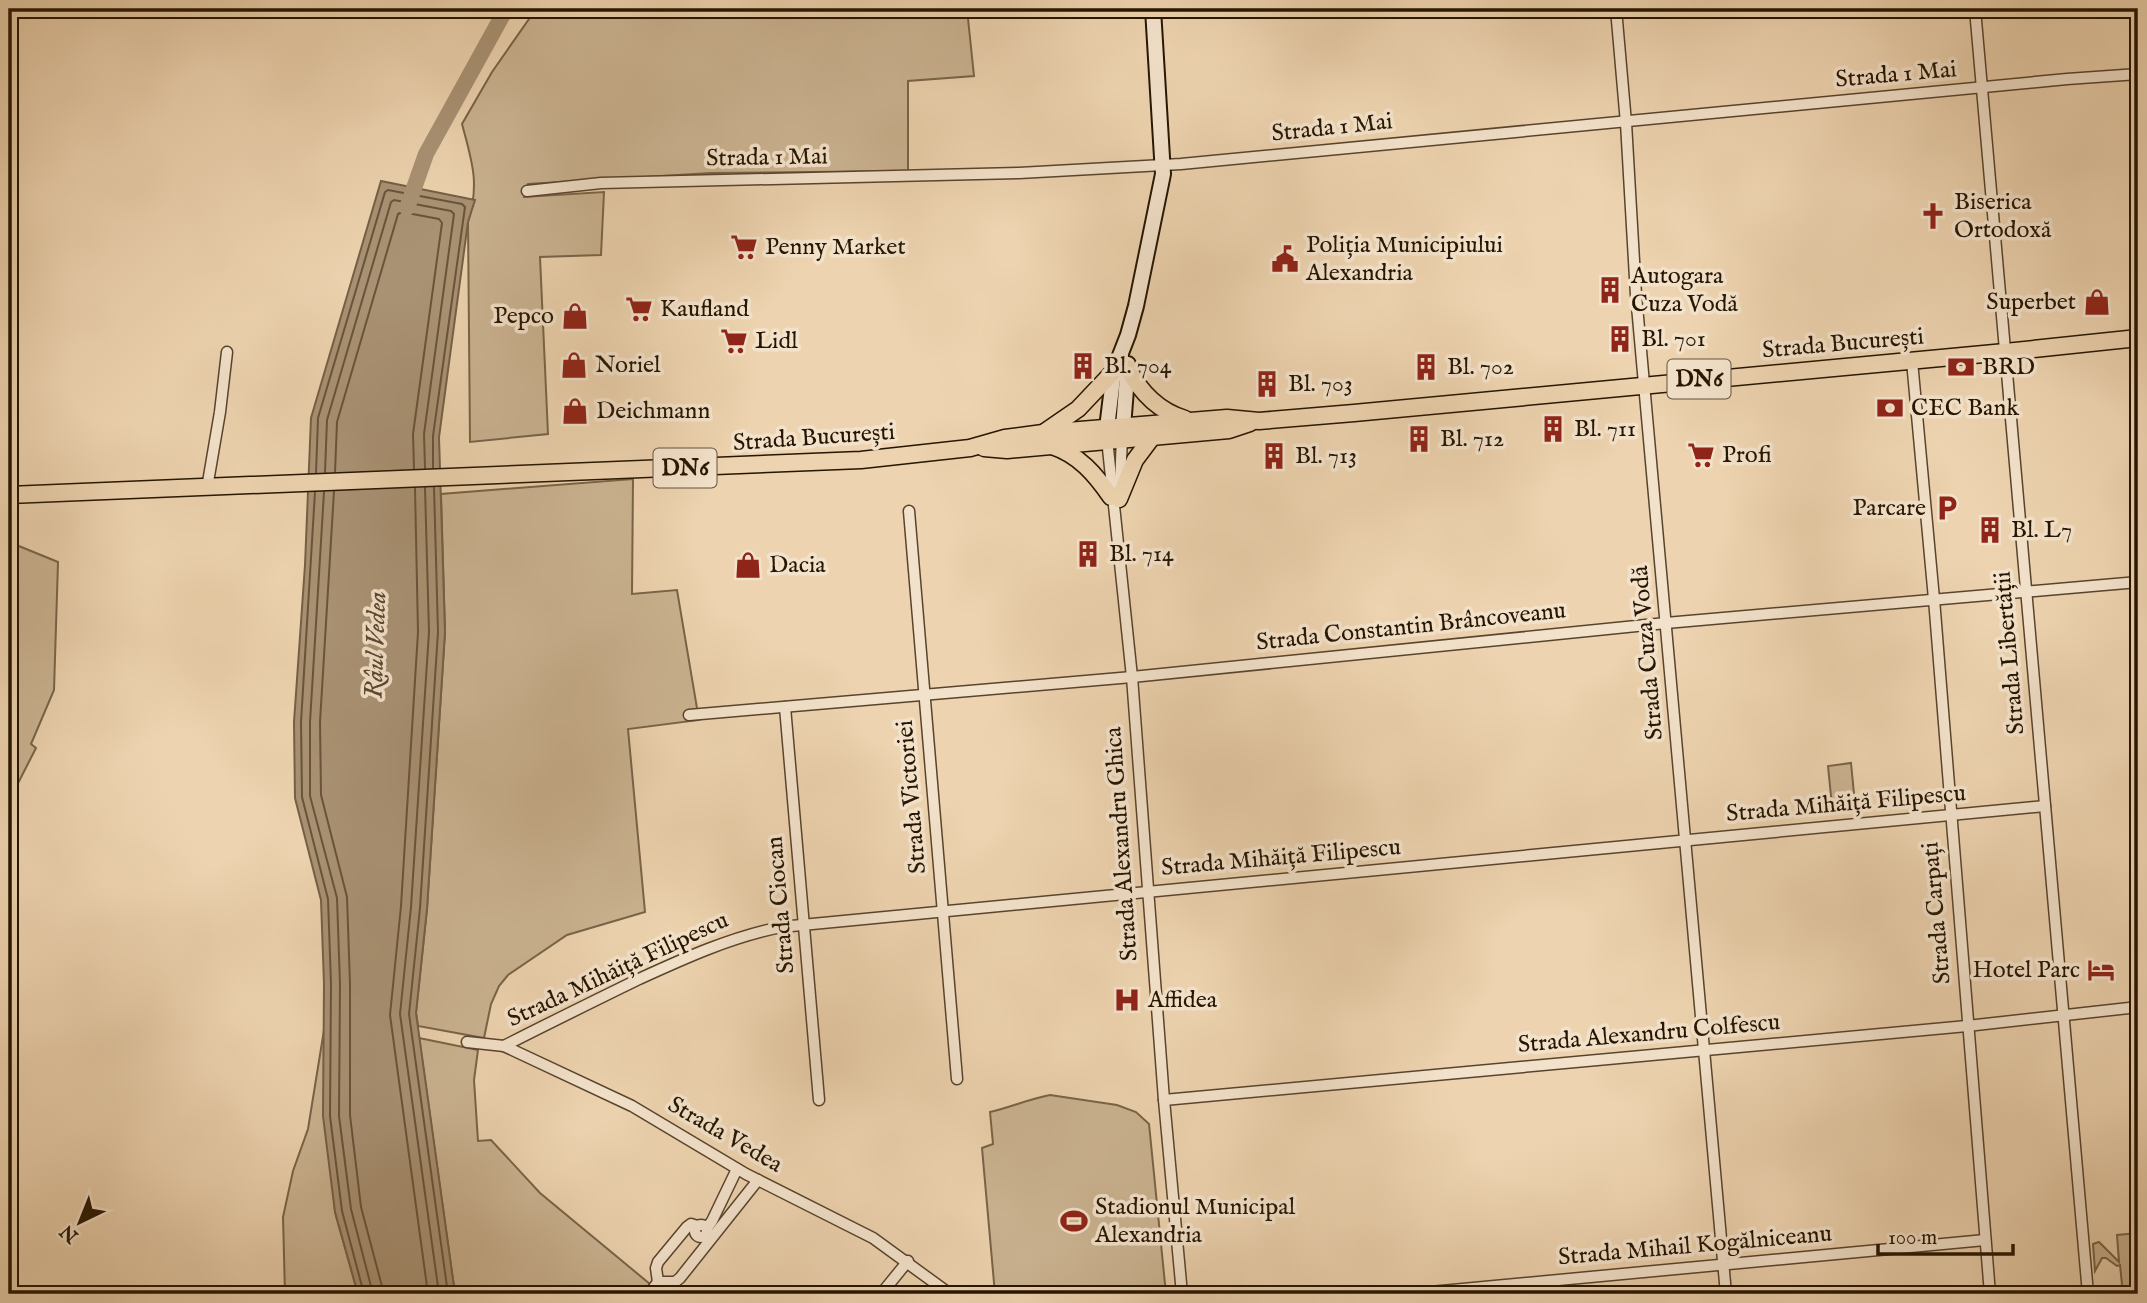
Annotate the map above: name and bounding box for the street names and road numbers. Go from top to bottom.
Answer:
street label: Strada 1 Mai [1834,54,1958,96]
street label: Strada 1 Mai [1270,106,1394,150]
street label: Strada 1 Mai [706,141,828,175]
street label: Strada București [1761,321,1925,367]
road number: DN6 [1668,360,1730,398]
street label: Strada București [732,417,896,459]
road number: DN6 [654,448,716,488]
street label: Strada Cuza Vodă [1625,564,1671,742]
street label: Strada Libertății [1987,570,2033,736]
street label: Strada Constantin Brâncoveanu [1255,595,1567,659]
street label: Strada Victoriei [890,719,934,875]
street label: Strada Alexandru Ghica [1098,725,1146,962]
street label: Strada Mihăiță Filipescu [1725,778,1967,830]
street label: Strada Mihăiță Filipescu [1160,832,1402,884]
street label: Strada Ciocan [760,835,802,975]
street label: Strada Carpați [1915,841,1959,985]
street label: Strada Mihăiță Filipescu [503,905,733,1035]
street label: Strada Alexandru Colfescu [1516,1007,1782,1061]
street label: Strada Vedea [662,1090,789,1181]
street label: Strada Mihail Kogălniceanu [1557,1219,1833,1273]

